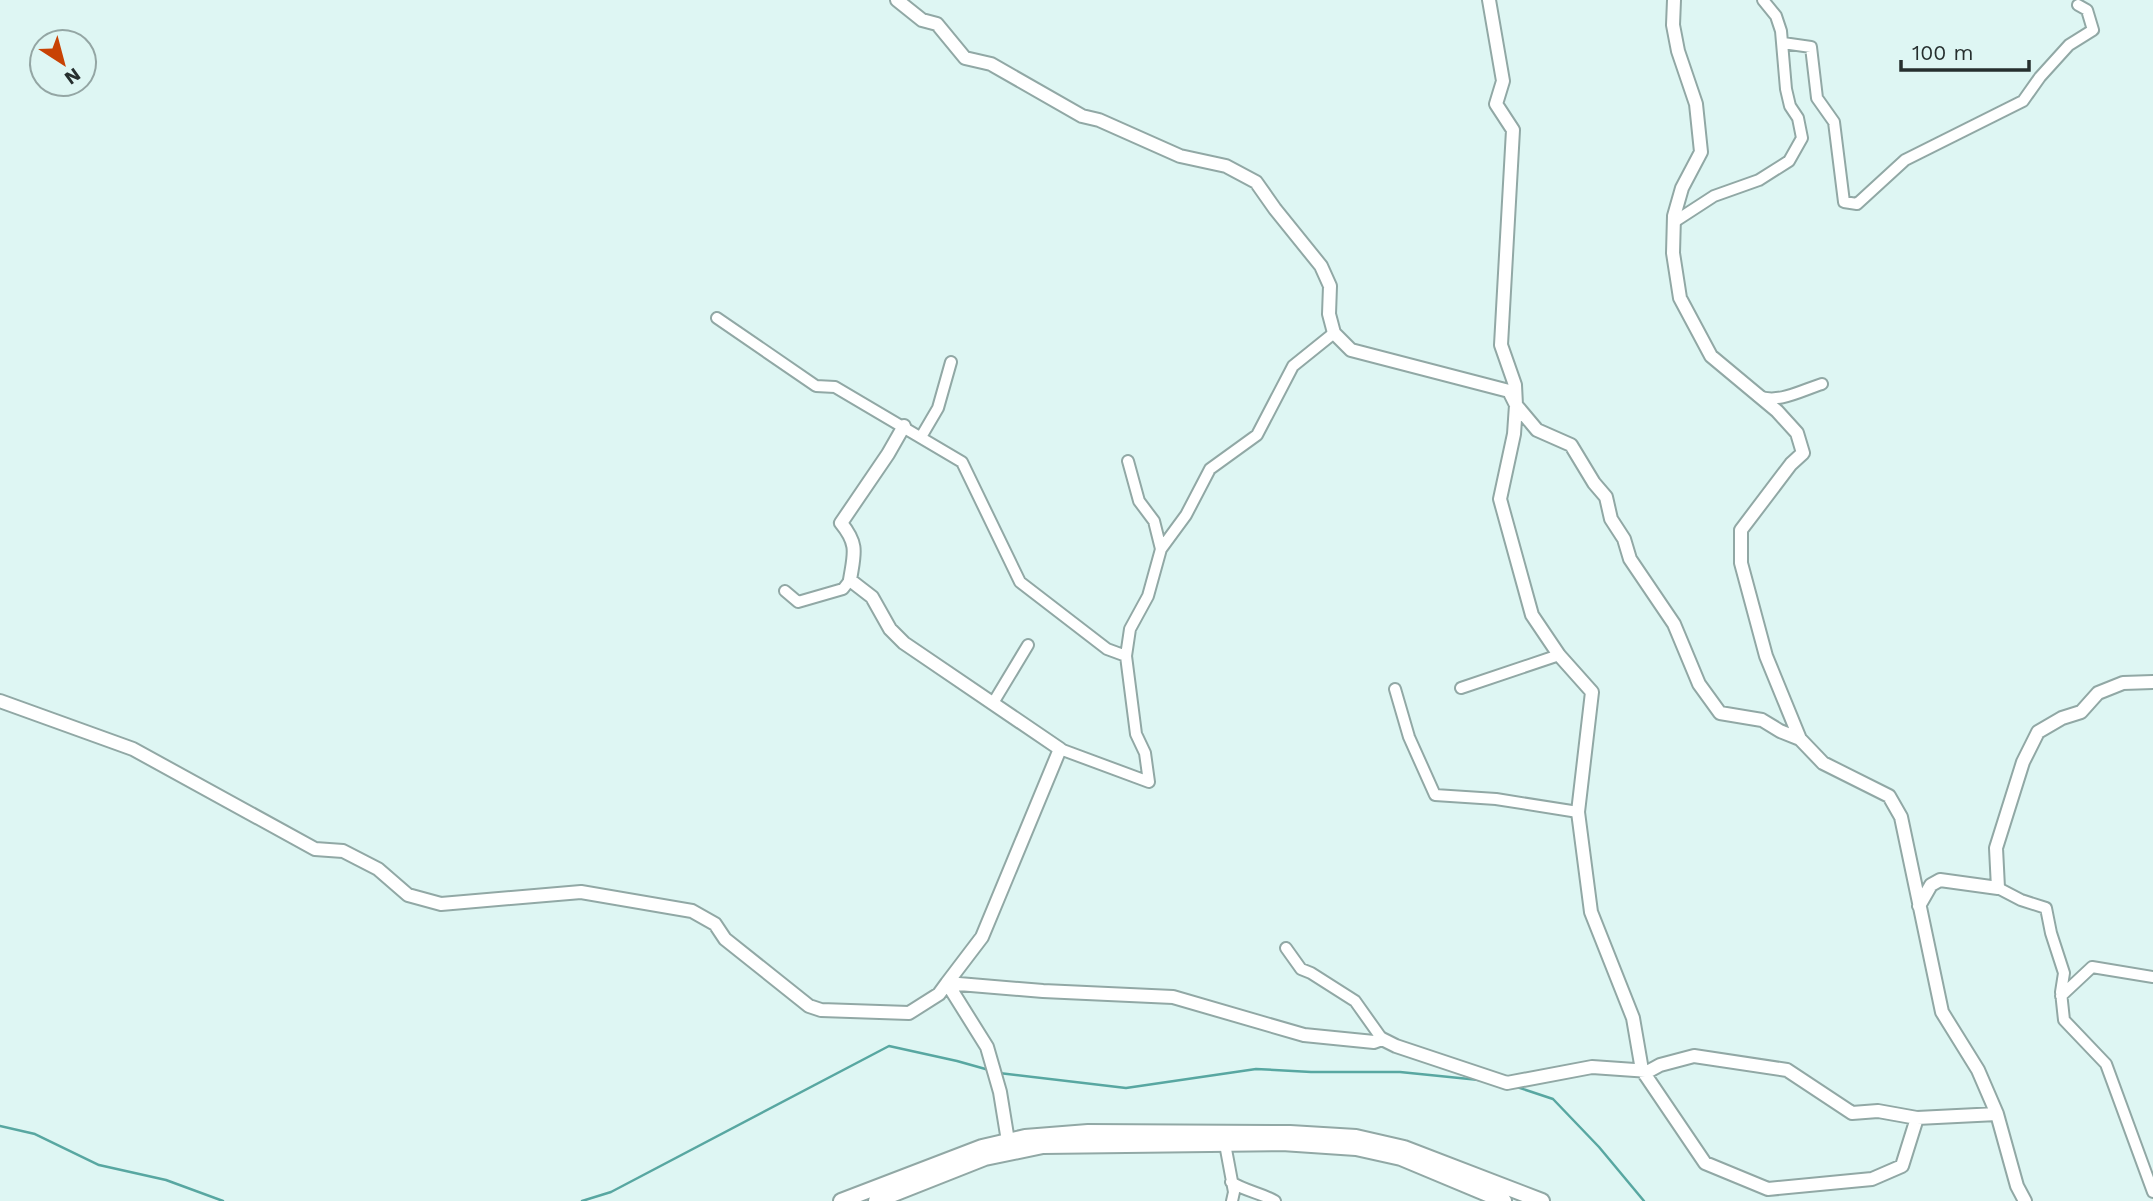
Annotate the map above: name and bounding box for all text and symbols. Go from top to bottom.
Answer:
north arrow [28,28,98,98]
scale bar [1901,28,2029,72]
text: 100 m [1912,40,1974,65]
text: N [60,63,85,90]

